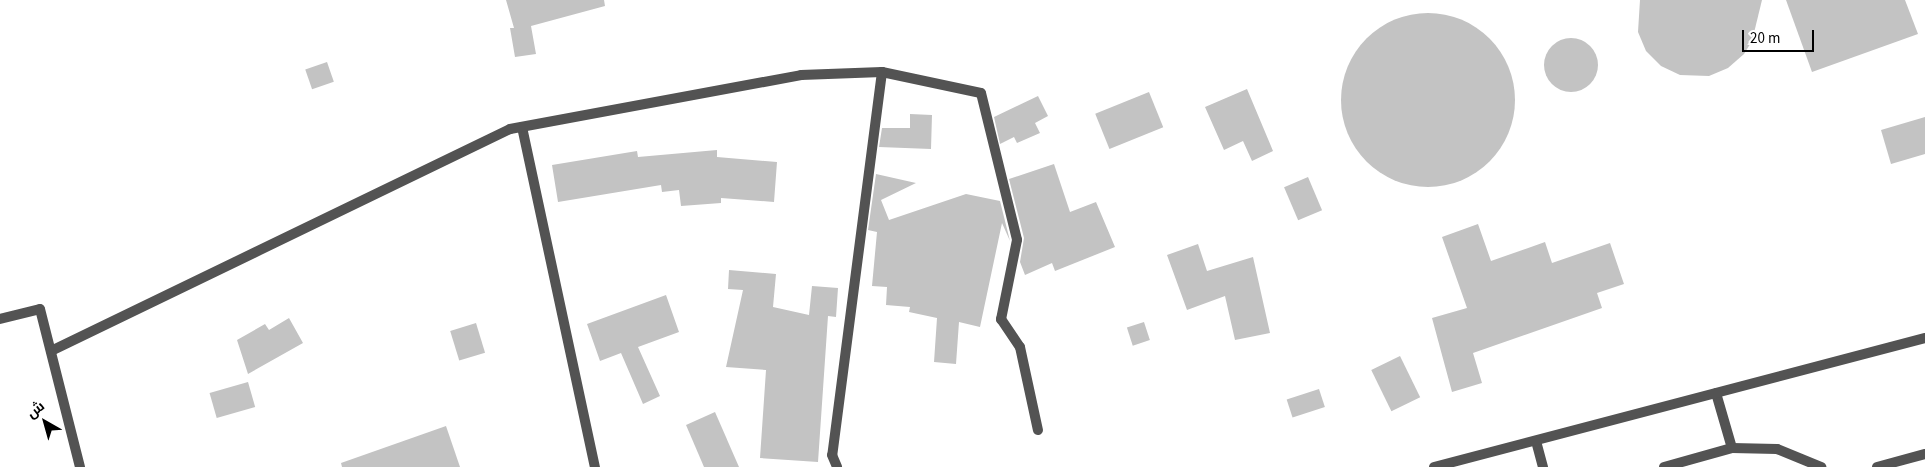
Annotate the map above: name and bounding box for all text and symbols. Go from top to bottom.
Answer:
scale bar [1745,20,1818,52]
text: 20 m [1750,28,1780,49]
north arrow [20,397,70,447]
text: ش [23,397,49,424]

